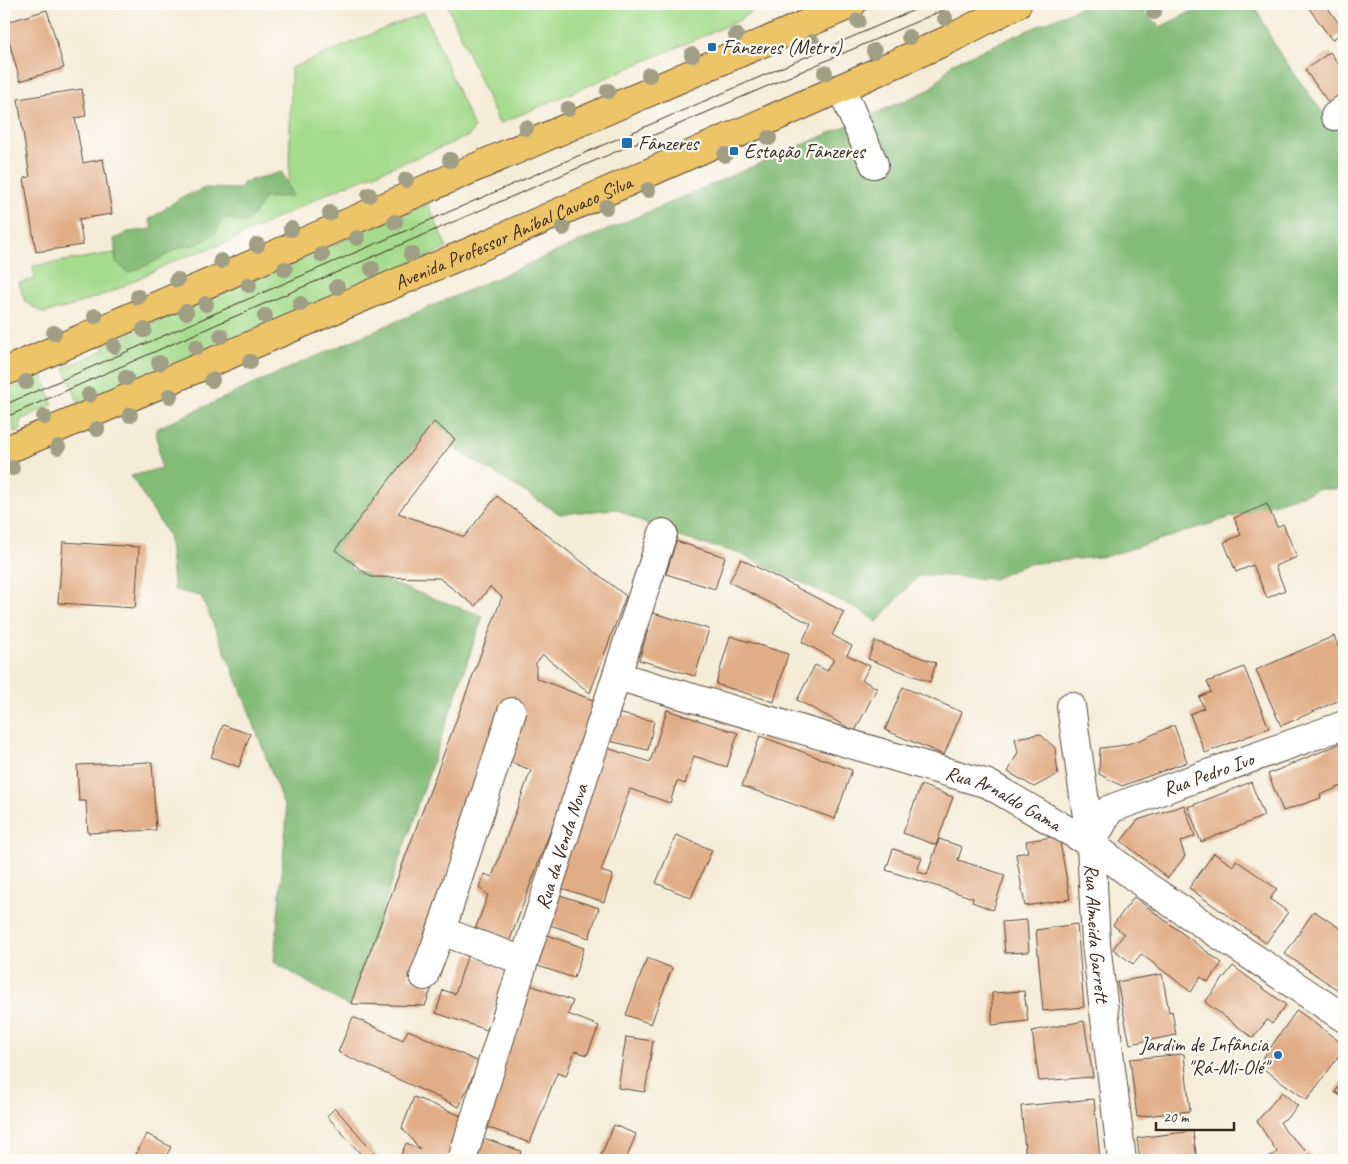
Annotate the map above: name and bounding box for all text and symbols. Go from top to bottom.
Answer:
place label: Fânzeres (Metro) [722,35,843,60]
marker: Fânzeres (Metro) [706,41,718,53]
place label: Fânzeres [638,131,700,156]
marker: Fânzeres [620,136,634,150]
place label: Estação Fânzeres [744,139,867,164]
marker: Estação Fânzeres [728,145,740,157]
street label: Avenida Professor Aníbal Cavaco Silva [391,169,637,295]
street label: Rua Pedro Ivo [1159,746,1259,802]
street label: Rua Arnaldo Gama [943,760,1067,838]
street label: Rua da Venda Nova [530,779,594,912]
street label: Rua Almeida Garrett [1079,863,1115,1007]
place label: Jardim de Infância "Rá-Mi-Olé" [1139,1032,1272,1080]
marker: Jardim de Infância "Rá-Mi-Olé" [1272,1049,1284,1061]
scale bar [1156,1099,1233,1131]
text: 20 m [1163,1108,1190,1127]

